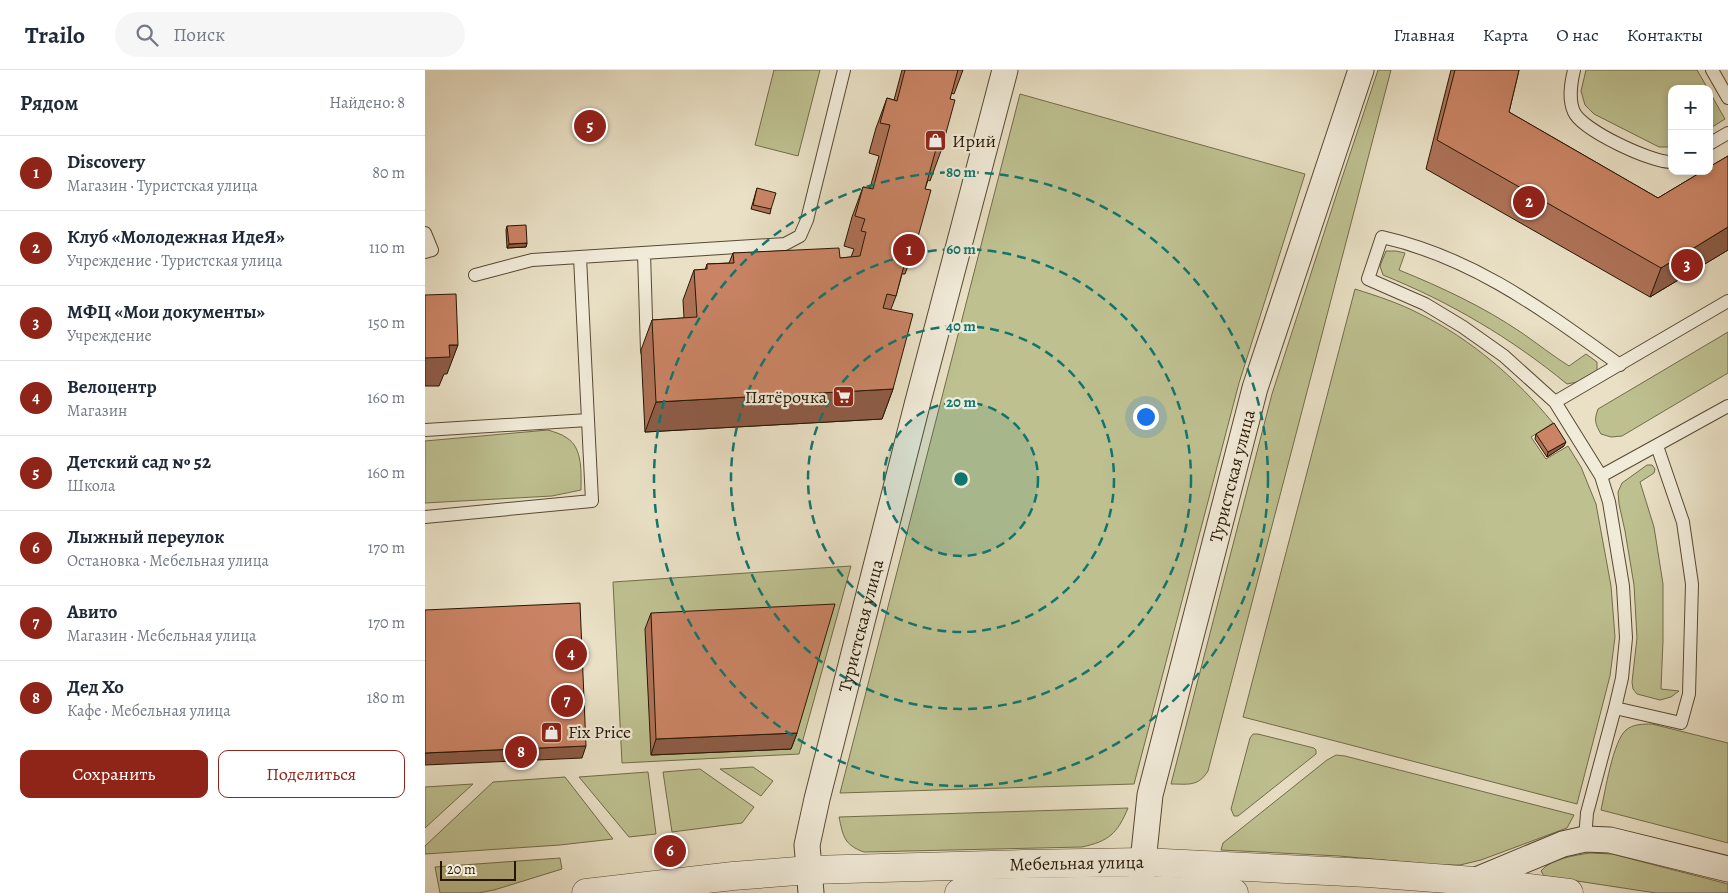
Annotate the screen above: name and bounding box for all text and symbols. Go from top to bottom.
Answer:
search box [115,12,465,57]
text: Trailo [25,19,85,51]
icon: search [133,21,161,49]
text: Поиск [173,22,225,48]
text: Главная [1394,23,1455,47]
text: Карта [1483,23,1528,47]
text: О нас [1556,23,1599,47]
text: Контакты [1627,23,1703,47]
map controls [1668,85,1713,175]
button: + [1668,85,1713,130]
text: Рядом [20,89,78,117]
text: Найдено: 8 [329,92,405,114]
pin: 5 [574,107,606,145]
shop icon: Ирий [924,129,948,153]
place label: Ирий [952,129,996,153]
button: − [1668,130,1713,175]
text: Discovery [67,149,145,175]
text: 1 [33,162,39,184]
text: 80 m [372,162,405,184]
text: 80 m [946,162,976,182]
text: Магазин · Туристская улица [67,175,258,197]
pin: 2 [1513,183,1545,221]
text: Клуб «Молодежная ИдеЯ» [67,224,285,250]
pin: 1 [893,231,925,269]
text: 2 [32,237,40,259]
text: 110 m [369,237,405,259]
text: 60 m [946,239,976,259]
pin: 3 [1671,246,1703,284]
text: Учреждение · Туристская улица [67,250,282,272]
text: МФЦ «Мои документы» [67,299,265,325]
text: 3 [33,312,39,334]
text: 150 m [368,312,405,334]
text: 40 m [946,316,976,336]
text: Учреждение [67,325,152,347]
text: Велоцентр [67,374,157,400]
place label: Пятёрочка [745,385,828,409]
supermarket icon: Пятёрочка [831,385,855,409]
text: 4 [32,387,40,409]
text: 160 m [367,387,405,409]
text: 20 m [946,392,976,412]
text: Магазин [67,400,127,422]
your location [1133,404,1159,430]
street label: Туристская улица [1204,406,1261,545]
text: Детский сад № 52 [67,449,211,475]
text: 5 [33,462,39,484]
text: 160 m [367,462,405,484]
centre of rings [952,470,970,488]
text: Школа [67,475,115,497]
text: Лыжный переулок [67,524,224,550]
text: 6 [32,537,40,559]
text: 170 m [368,537,405,559]
text: Остановка · Мебельная улица [67,550,269,572]
street label: Туристская улица [833,556,890,695]
text: Авито [67,599,117,625]
text: 7 [33,612,39,634]
text: 170 m [368,612,405,634]
text: Магазин · Мебельная улица [67,625,256,647]
pin: 4 [555,635,587,673]
text: Дед Хо [67,674,124,700]
pin: 7 [551,682,583,720]
text: 8 [32,687,40,709]
text: 180 m [367,687,405,709]
text: Кафе · Мебельная улица [67,700,231,722]
shop icon: Fix Price [540,720,564,744]
place label: Fix Price [568,720,631,744]
pin: 8 [505,733,537,771]
button: Сохранить [20,750,208,798]
button: Поделиться [218,750,405,798]
pin: 6 [654,832,686,870]
street label: Мебельная улица [1009,850,1145,876]
scale bar [440,858,516,881]
text: 20 m [447,860,476,879]

